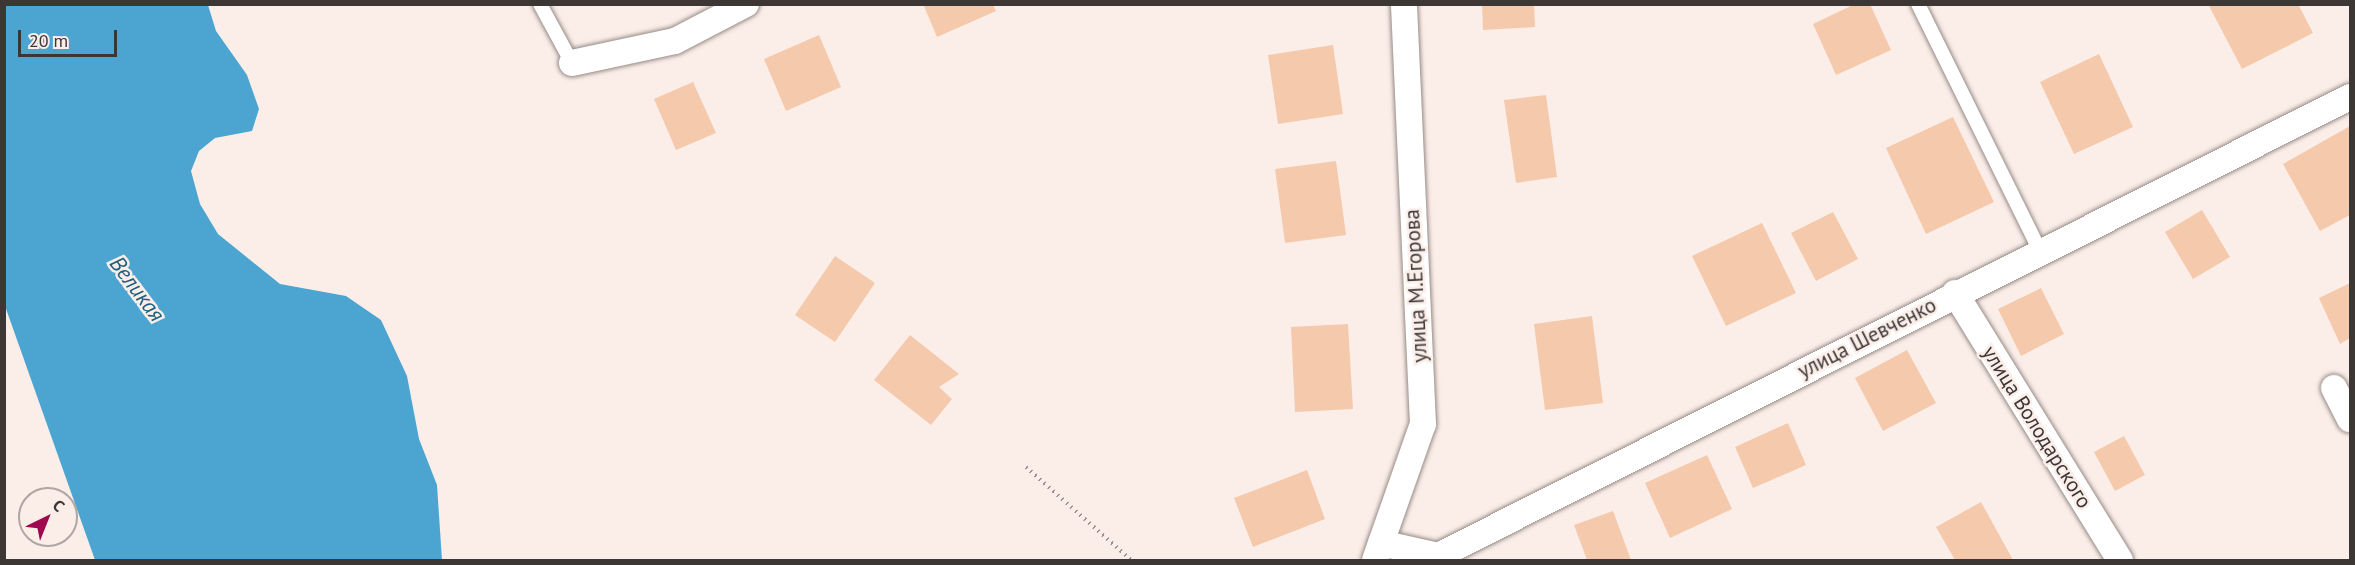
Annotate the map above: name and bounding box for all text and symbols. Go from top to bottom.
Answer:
scale bar [21,18,120,56]
text: 20 m [29,29,68,52]
street label: улица М.Егорова [1399,209,1433,363]
water label: Великая [104,251,170,327]
street label: улица Шевченко [1794,292,1940,384]
street label: улица Володарского [1977,341,2097,513]
north arrow [18,487,78,547]
text: С [49,495,69,516]

